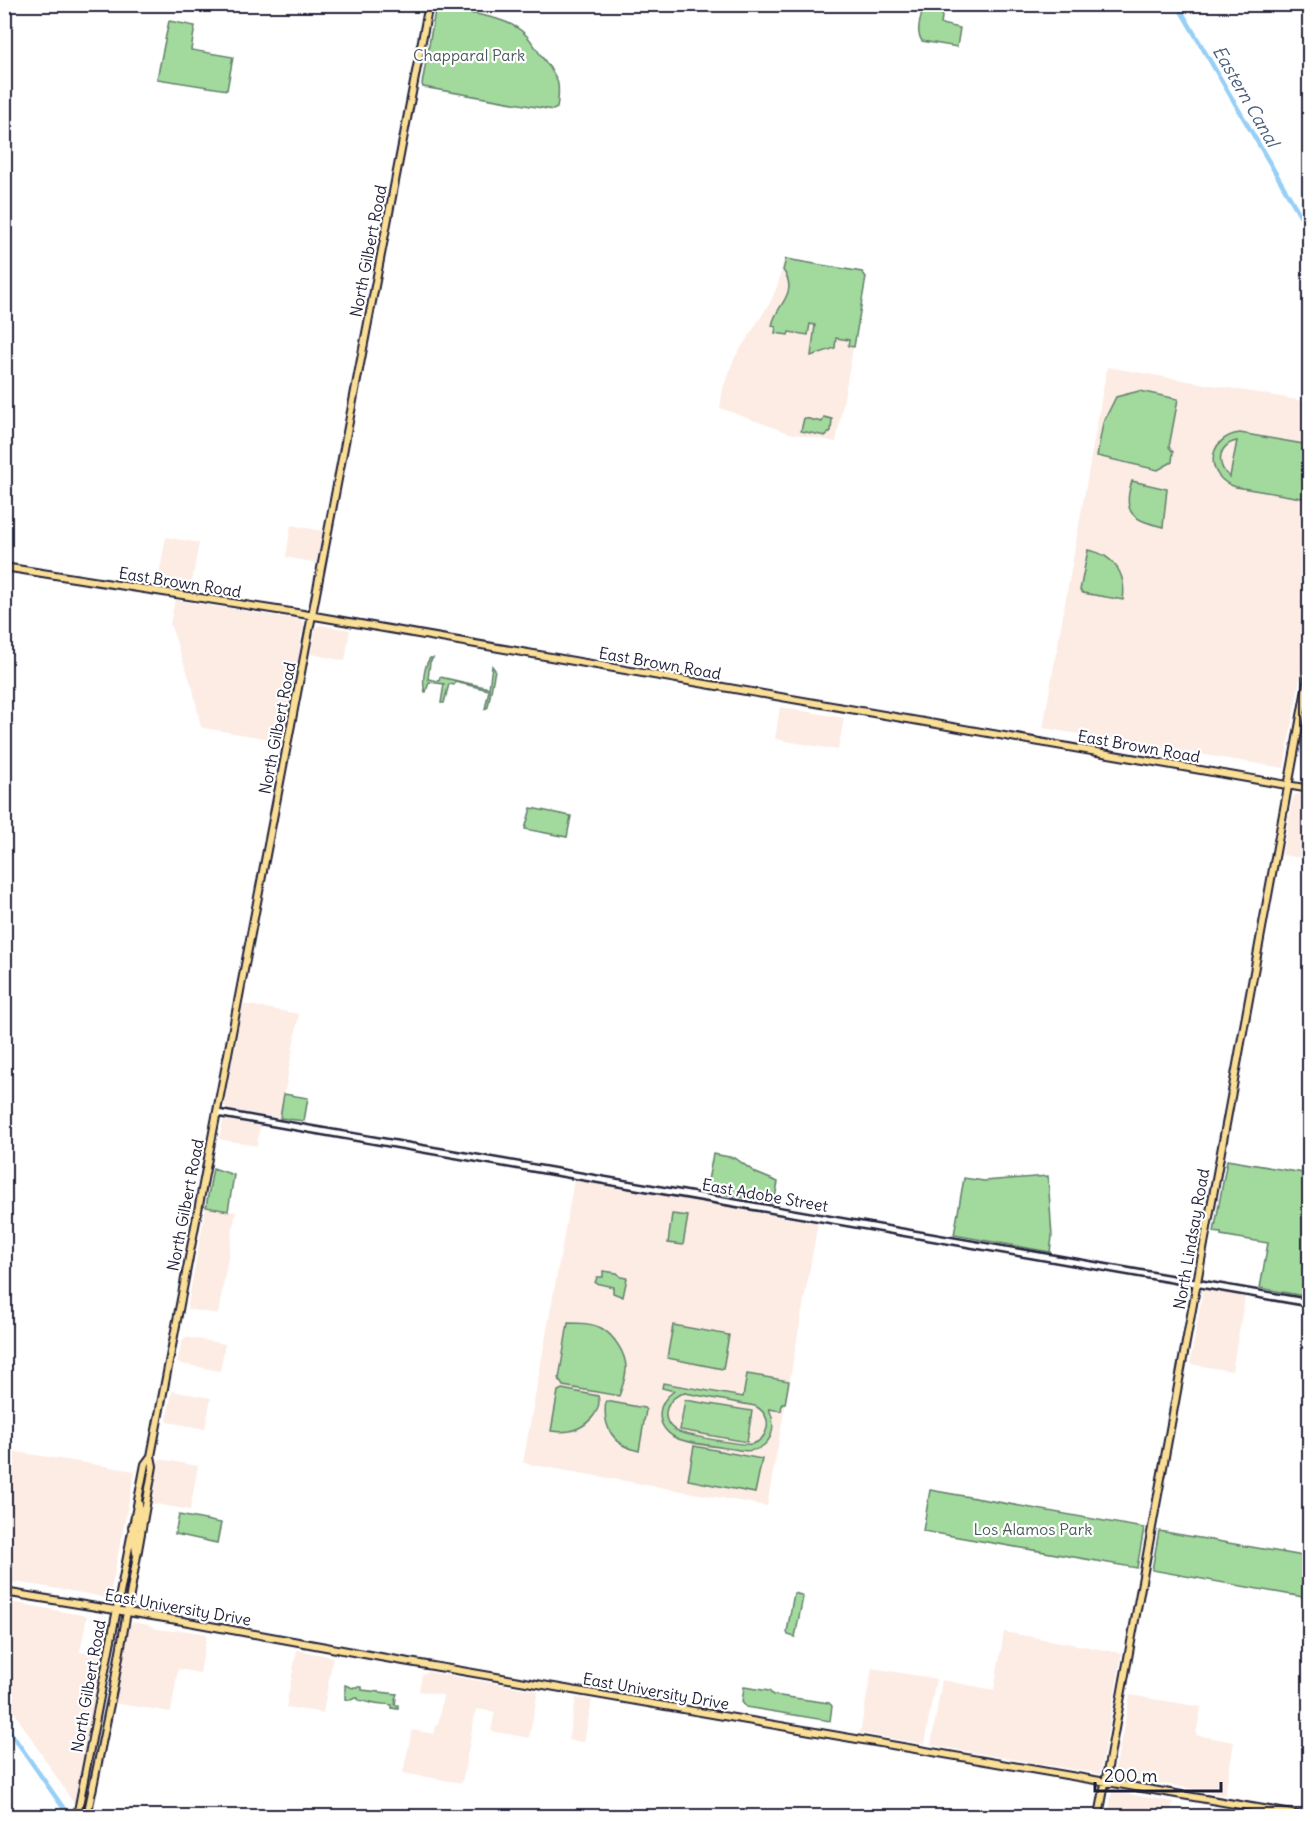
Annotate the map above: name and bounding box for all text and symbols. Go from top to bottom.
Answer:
water label: Eastern Canal [1208,41,1286,153]
park label: Chapparal Park [413,45,525,65]
street label: North Gilbert Road [345,183,391,319]
street label: East Brown Road [117,562,243,602]
street label: East Brown Road [597,642,723,684]
street label: North Gilbert Road [254,660,300,796]
street label: East Brown Road [1076,725,1202,767]
street label: North Gilbert Road [162,1137,208,1273]
street label: North Lindsay Road [1169,1167,1213,1311]
street label: East Adobe Street [701,1174,830,1216]
park label: Los Alamos Park [974,1519,1092,1539]
street label: East University Drive [103,1584,253,1630]
street label: North Gilbert Road [66,1618,110,1754]
street label: East University Drive [581,1668,731,1714]
scale bar [1095,1755,1221,1793]
text: 200 m [1104,1764,1158,1787]

